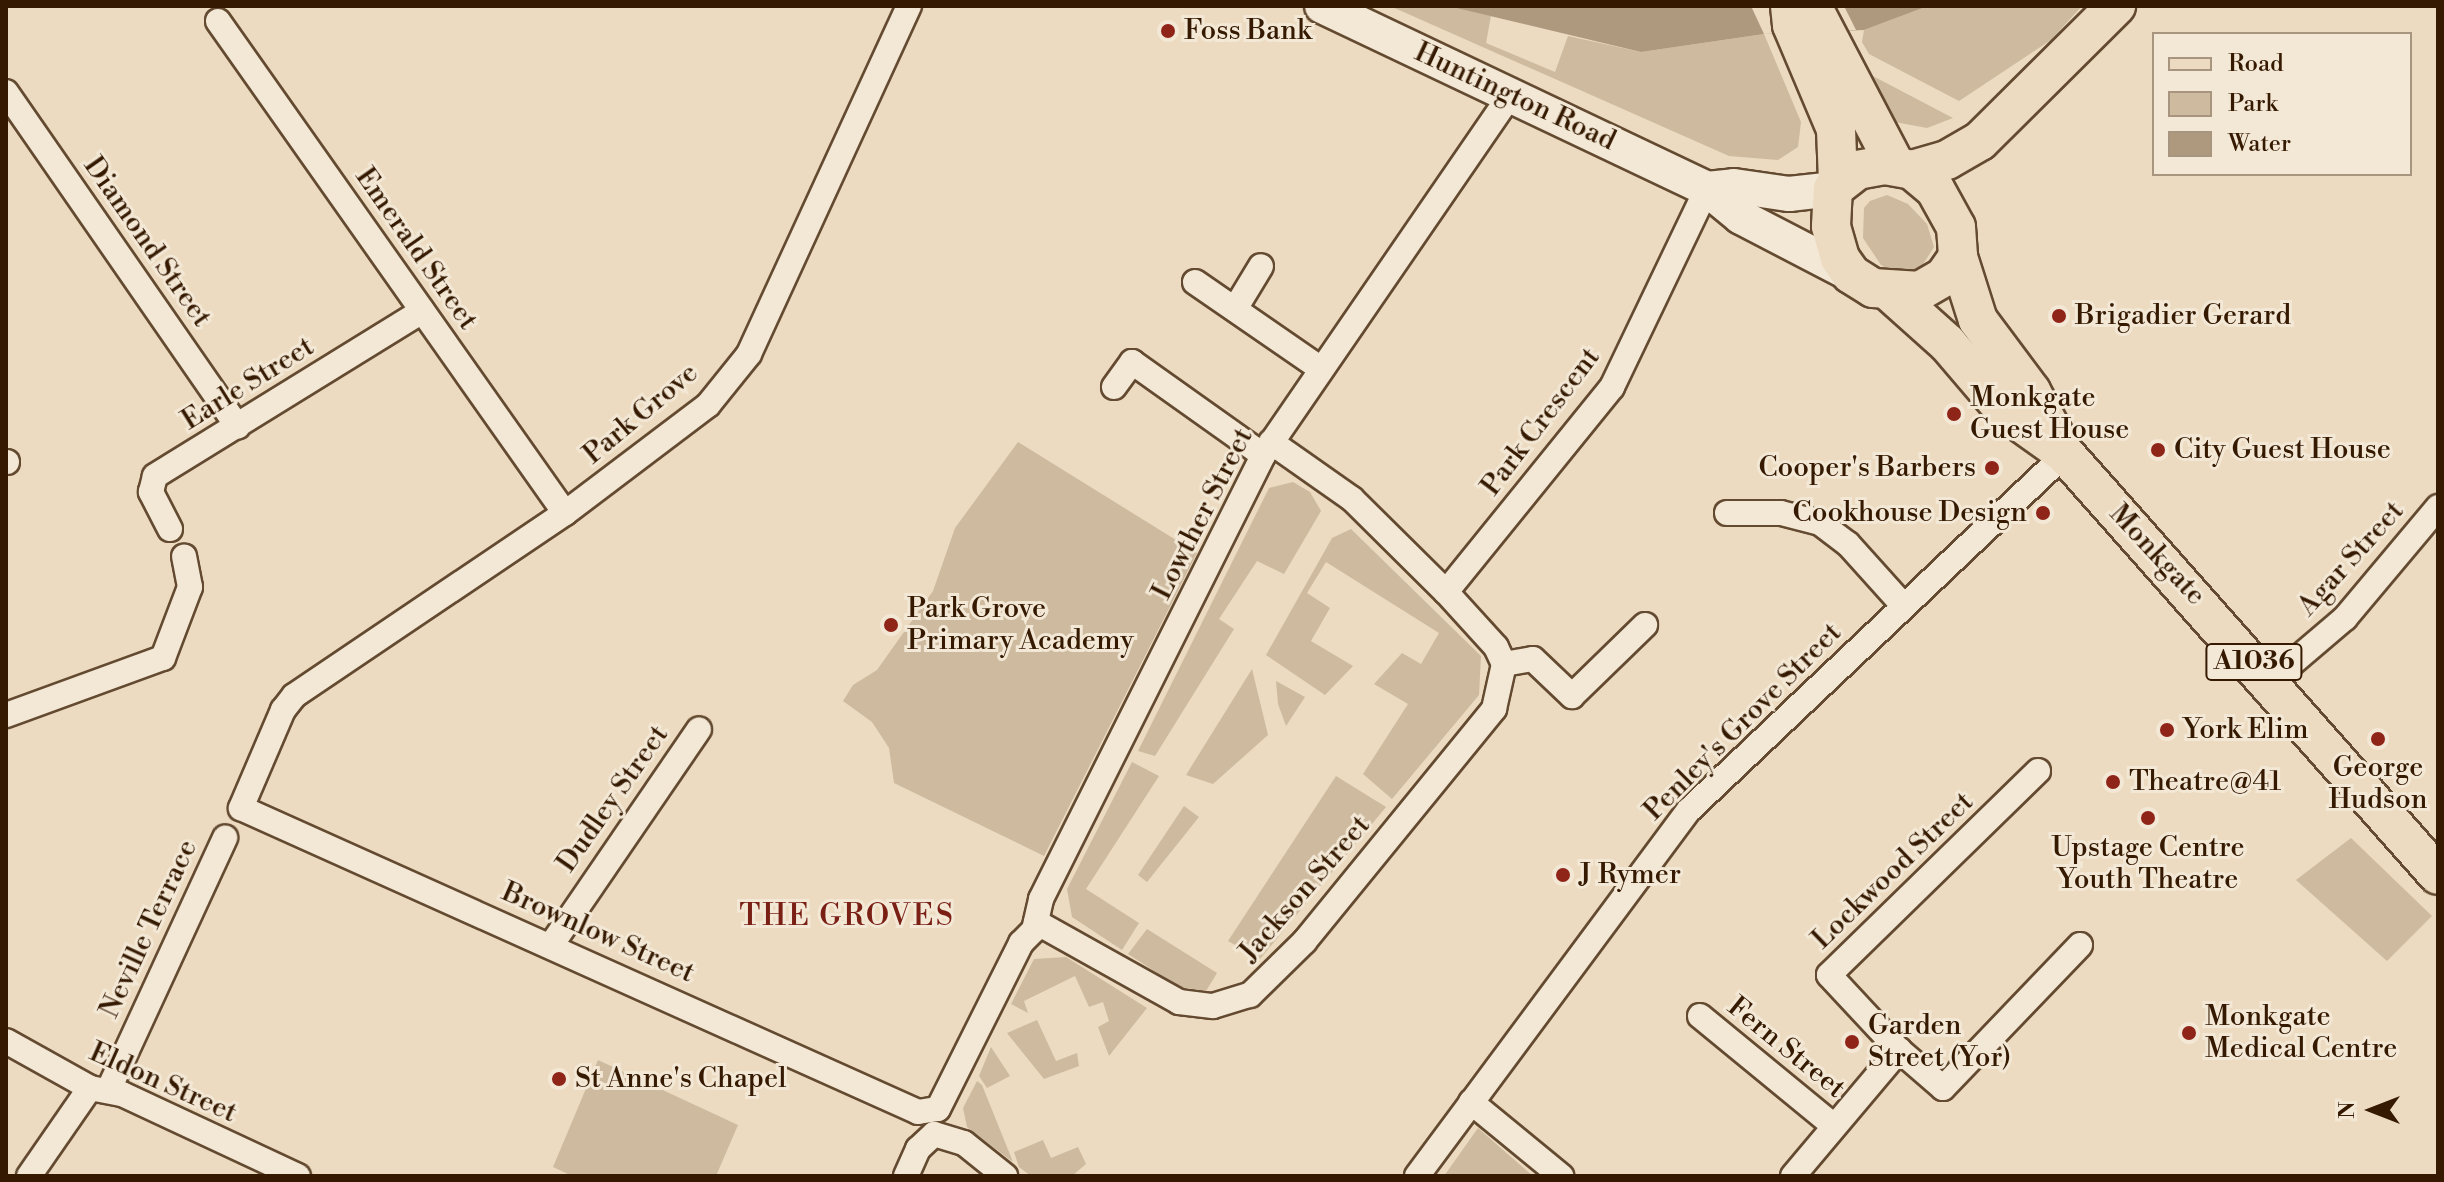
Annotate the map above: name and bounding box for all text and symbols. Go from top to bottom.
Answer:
place label: Foss Bank [1184,14,1312,48]
marker: Foss Bank [1159,22,1177,40]
legend [2152,32,2412,176]
street label: Huntington Road [1409,36,1621,158]
text: Road [2228,49,2284,79]
text: Park [2228,89,2278,119]
text: Water [2228,129,2291,159]
street label: Diamond Street [76,151,218,333]
street label: Emerald Street [348,161,484,337]
place label: Brigadier Gerard [2075,299,2291,333]
marker: Brigadier Gerard [2050,307,2068,325]
street label: Earle Street [176,330,320,438]
street label: Park Crescent [1475,341,1607,503]
street label: Park Grove [577,356,705,472]
place label: Monkgate Guest House [1970,381,2129,447]
marker: Monkgate Guest House [1945,405,1963,423]
street label: Lowther Street [1145,423,1261,605]
place label: City Guest House [2174,433,2391,467]
marker: City Guest House [2149,441,2167,459]
place label: Cooper's Barbers [1758,451,1976,485]
marker: Cooper's Barbers [1983,459,2001,477]
street label: Agar Street [2291,495,2411,623]
place label: Cookhouse Design [1793,496,2027,530]
street label: Monkgate [2102,498,2212,612]
marker: Cookhouse Design [2034,504,2052,522]
place label: Park Grove Primary Academy [907,592,1134,658]
marker: Park Grove Primary Academy [882,616,900,634]
street label: Penley's Grove Street [1637,616,1849,828]
road number: A1036 [2204,640,2304,684]
place label: York Elim [2183,713,2309,747]
street label: Dudley Street [550,719,676,879]
marker: York Elim [2158,721,2176,739]
marker: George Hudson [2369,730,2387,748]
place label: George Hudson [2329,751,2427,817]
place label: Theatre@41 [2129,765,2281,799]
marker: Theatre@41 [2104,773,2122,791]
street label: Lockwood Street [1805,786,1981,956]
street label: Jackson Street [1232,809,1378,969]
marker: Upstage Centre Youth Theatre [2139,809,2157,827]
place label: Upstage Centre Youth Theatre [2051,831,2245,897]
street label: Neville Terrace [93,835,205,1023]
place label: J Rymer [1579,858,1681,892]
marker: J Rymer [1554,866,1572,884]
street label: Brownlow Street [497,876,699,990]
district label: THE GROVES [739,898,955,934]
street label: Fern Street [1720,990,1852,1106]
place label: Monkgate Medical Centre [2205,1000,2397,1066]
place label: Garden Street (Yor) [1868,1009,2011,1075]
marker: Monkgate Medical Centre [2180,1024,2198,1042]
marker: Garden Street (Yor) [1843,1033,1861,1051]
street label: Eldon Street [84,1036,242,1130]
place label: St Anne's Chapel [575,1062,786,1096]
marker: St Anne's Chapel [550,1070,568,1088]
north arrow [2332,1070,2412,1150]
text: N [2334,1101,2361,1119]

